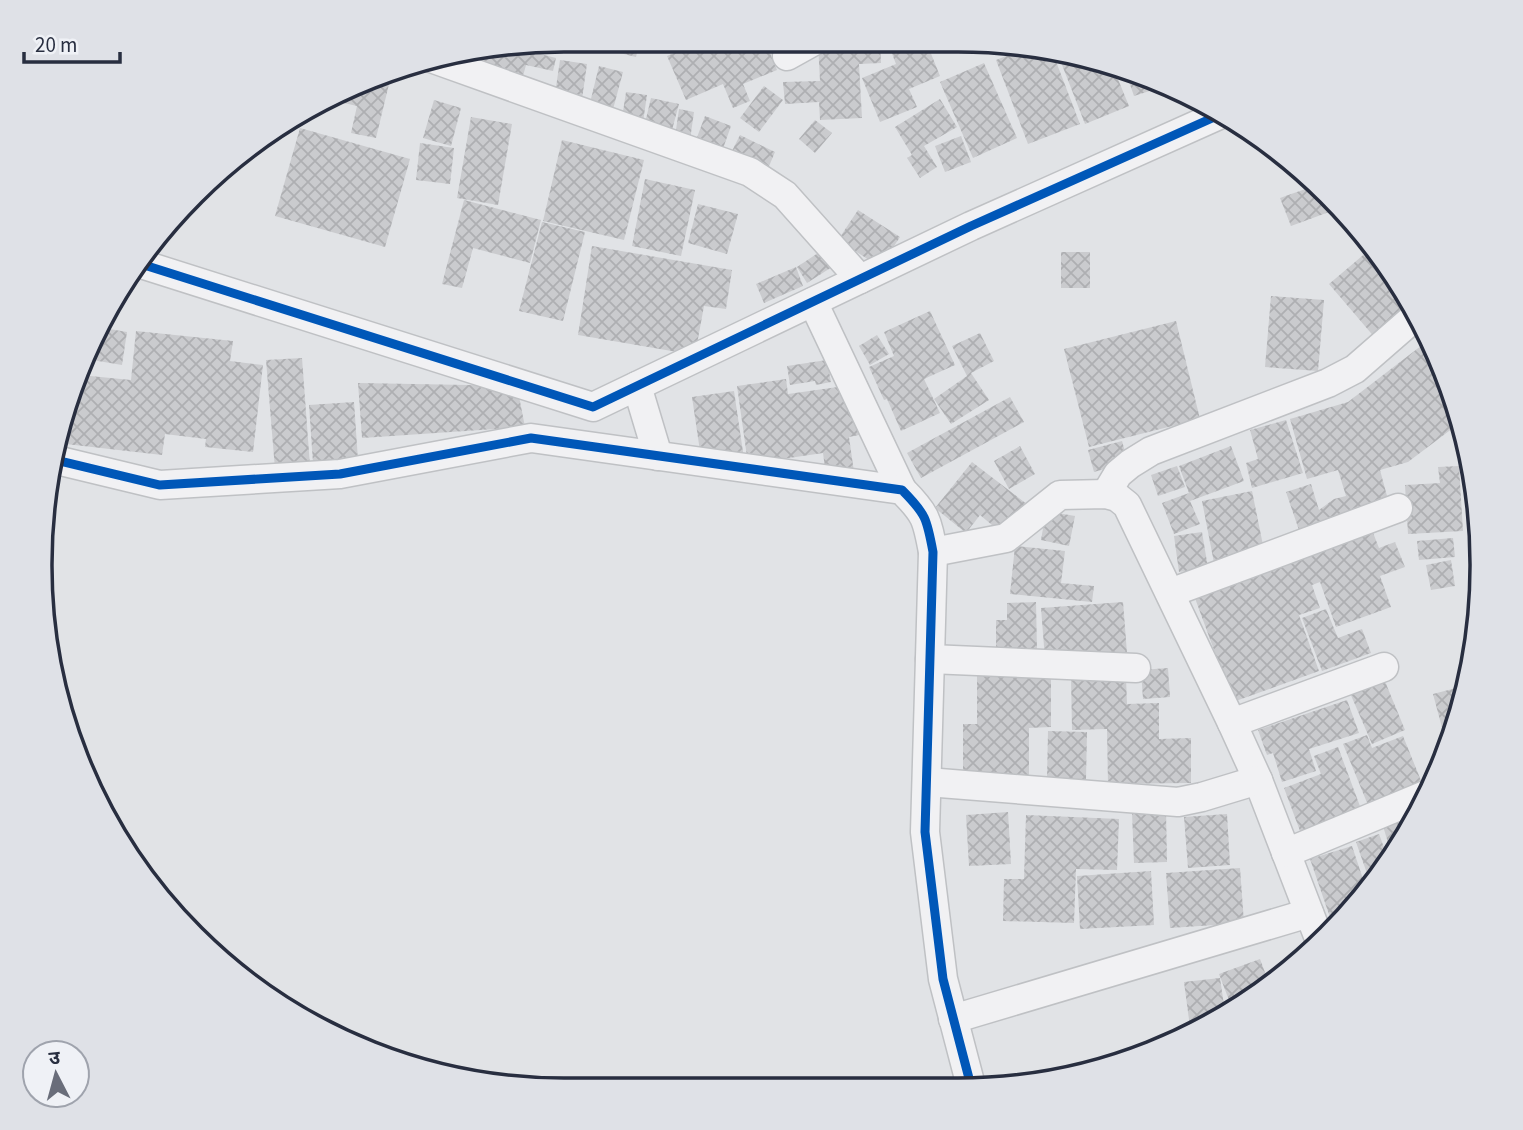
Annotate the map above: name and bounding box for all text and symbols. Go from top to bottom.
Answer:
scale bar [24,21,121,65]
text: 20 m [35,30,77,60]
north arrow [21,1039,91,1109]
text: उ [47,1044,62,1073]

